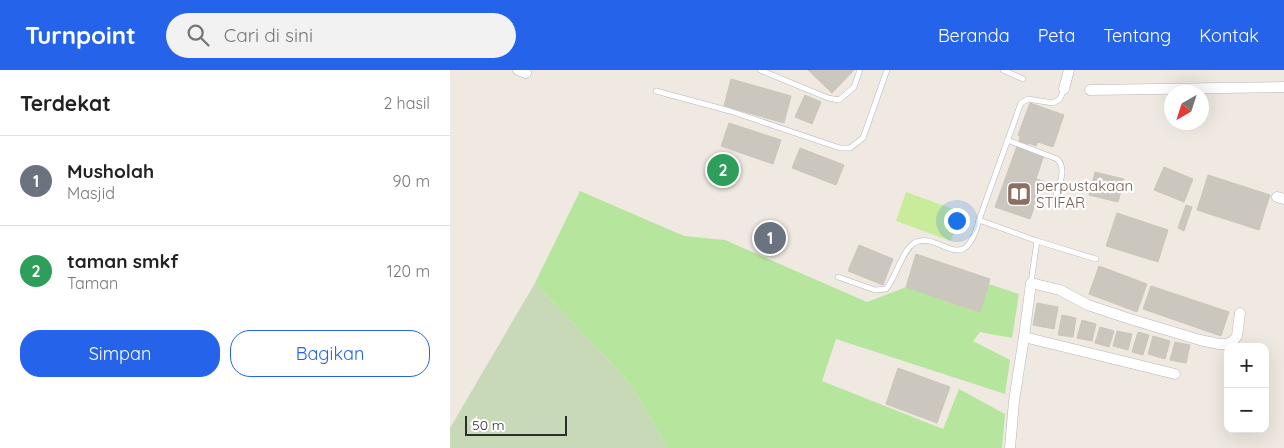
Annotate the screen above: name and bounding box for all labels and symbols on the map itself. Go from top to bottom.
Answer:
north arrow [1164,85,1209,130]
pin: 2 [707,151,739,189]
place label: perpustakaan STIFAR [1036,176,1133,212]
library icon: perpustakaan STIFAR [1006,181,1032,207]
your location [944,208,970,234]
pin: 1 [754,219,786,257]
scale bar [465,413,568,436]

